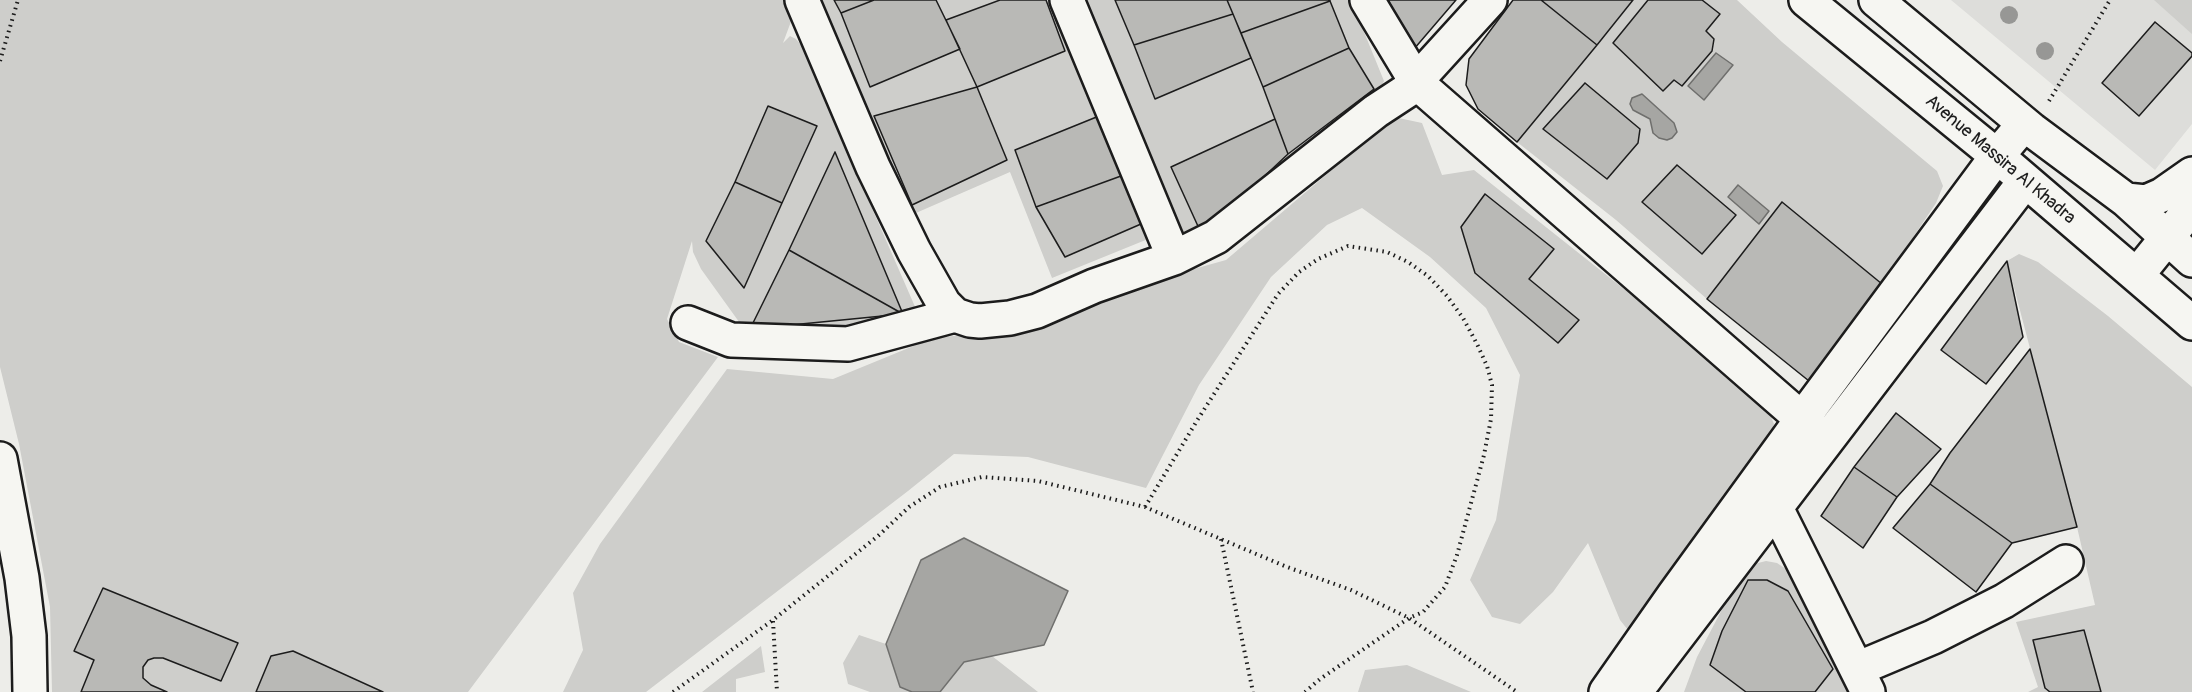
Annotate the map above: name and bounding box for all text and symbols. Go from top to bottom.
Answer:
street label: Avenue Massira Al Khadra [1920,91,2080,229]

